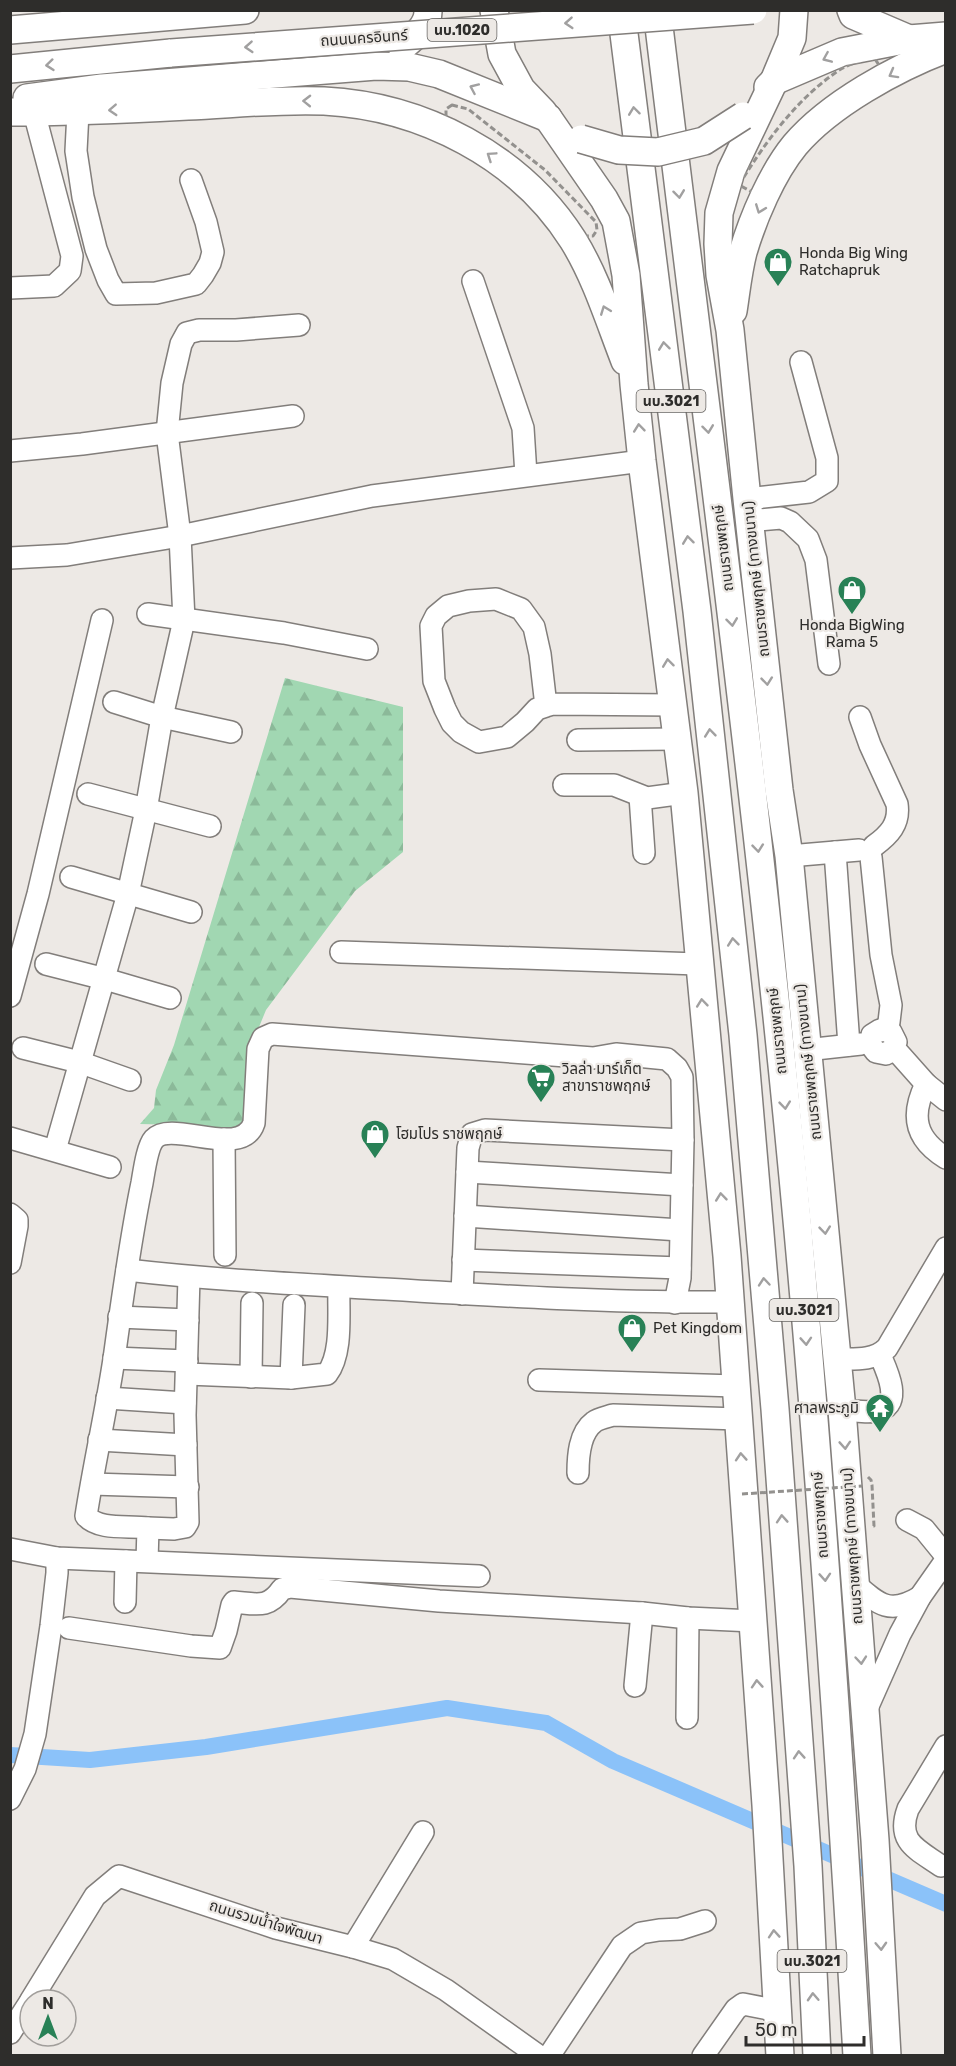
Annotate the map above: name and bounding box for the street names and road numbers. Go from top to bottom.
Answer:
road number: นบ.1020 [428,19,496,41]
street label: ถนนนครอินทร์ [320,26,409,50]
road number: นบ.3021 [636,390,706,412]
street label: ถนนราชพฤกษ์ (ทางขนาน) [739,500,773,658]
street label: ถนนราชพฤกษ์ [709,503,737,592]
street label: ถนนราชพฤกษ์ (ทางขนาน) [791,983,825,1141]
street label: ถนนราชพฤกษ์ [763,986,791,1075]
road number: นบ.3021 [770,1299,838,1321]
street label: ถนนราชพฤกษ์ (ทางขนาน) [838,1467,866,1625]
street label: ถนนราชพฤกษ์ [808,1471,832,1559]
street label: ถนนรวมน้ำใจพัฒนา [207,1894,326,1948]
road number: นบ.3021 [778,1950,846,1972]

